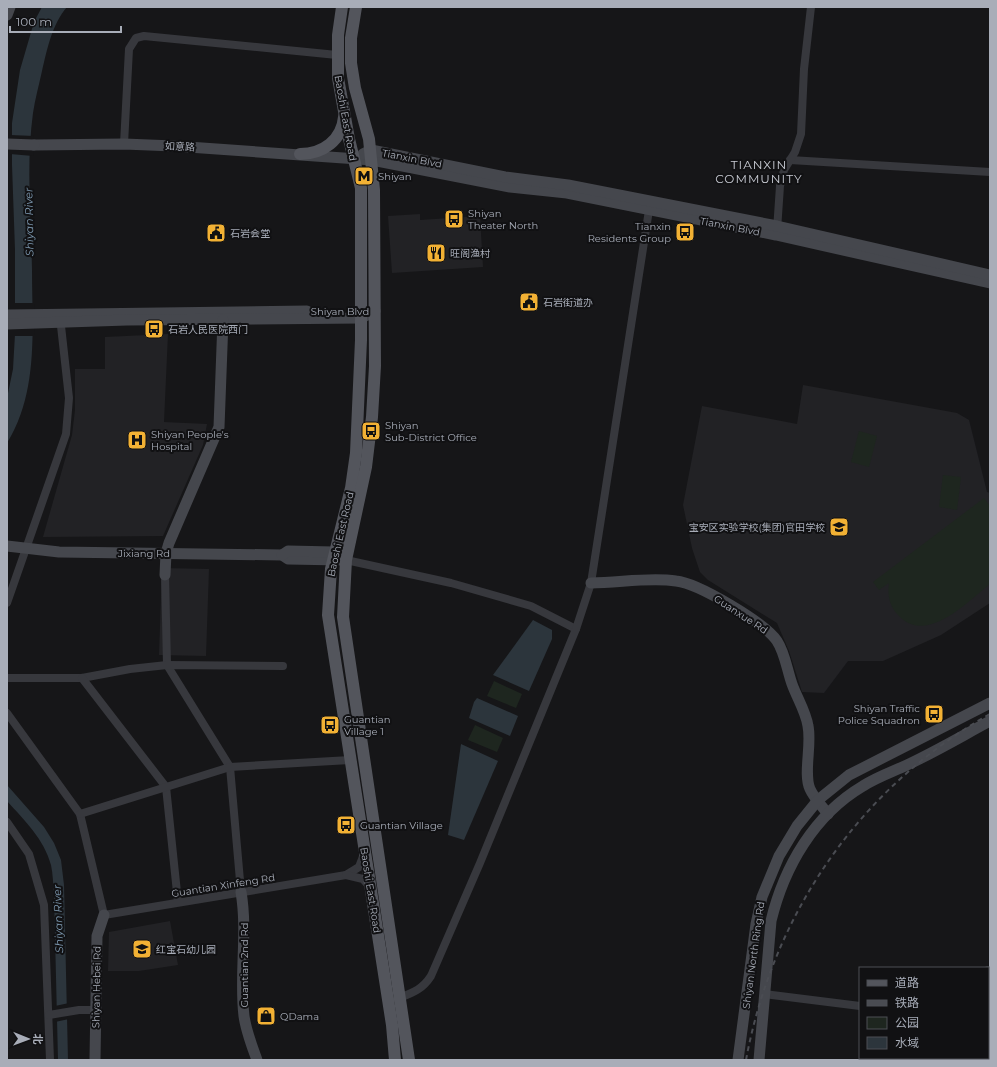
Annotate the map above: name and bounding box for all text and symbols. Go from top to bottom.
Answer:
scale bar [10,8,121,34]
text: 100 m [16,14,52,29]
street label: Baoshi East Road [332,74,359,162]
street label: 如意路 [165,139,195,154]
street label: Tianxin Blvd [381,146,443,171]
district label: TIANXIN COMMUNITY [715,157,803,186]
metro station icon: Shiyan [353,165,375,187]
place label: Shiyan [378,170,411,183]
water label: Shiyan River [21,187,37,256]
place label: Shiyan Theater North [468,207,538,232]
bus stop icon: Shiyan Theater North [443,208,465,230]
street label: Tianxin Blvd [699,214,761,239]
place label: Tianxin Residents Group [588,220,671,245]
bus stop icon: Tianxin Residents Group [674,221,696,243]
public building icon: 石岩会堂 [205,222,227,244]
place label: 石岩会堂 [230,227,270,240]
restaurant icon: 旺阁渔村 [425,242,447,264]
place label: 旺阁渔村 [450,247,490,260]
public building icon: 石岩街道办 [518,291,540,313]
place label: 石岩街道办 [543,296,593,309]
street label: Shiyan Blvd [311,305,369,318]
bus stop icon: 石岩人民医院西门 [143,318,165,340]
place label: 石岩人民医院西门 [168,323,248,336]
place label: Shiyan Sub-District Office [385,419,477,444]
bus stop icon: Shiyan Sub-District Office [360,420,382,442]
place label: Shiyan People's Hospital [151,428,229,453]
hospital icon: Shiyan People's Hospital [126,429,148,451]
street label: Baoshi East Road [324,490,357,578]
school or university icon: 宝安区实验学校(集团)官田学校 [828,516,850,538]
place label: 宝安区实验学校(集团)官田学校 [688,521,825,534]
street label: Jixiang Rd [117,547,170,560]
street label: Guanxue Rd [711,592,770,637]
place label: Shiyan Traffic Police Squadron [838,702,920,727]
bus stop icon: Shiyan Traffic Police Squadron [923,703,945,725]
place label: Guantian Village 1 [344,713,391,738]
bus stop icon: Guantian Village 1 [319,714,341,736]
bus stop icon: Guantian Village [335,814,357,836]
place label: Guantian Village [360,819,443,832]
street label: Baoshi East Road [357,846,384,934]
street label: Guantian Xinfeng Rd [170,871,276,900]
water label: Shiyan River [50,884,66,953]
street label: Shiyan North Ring Rd [740,901,767,1010]
street label: Guantian 2nd Rd [238,923,251,1008]
school or university icon: 红宝石幼儿园 [131,938,153,960]
place label: 红宝石幼儿园 [156,943,216,956]
street label: Shiyan Hebei Rd [89,946,104,1028]
legend [859,967,989,1059]
text: 道路 [895,975,919,990]
text: 铁路 [895,995,919,1010]
shop icon: QDama [255,1005,277,1027]
place label: QDama [280,1010,319,1023]
text: 公园 [895,1015,919,1030]
north arrow [8,1019,48,1059]
text: 北 [31,1034,45,1045]
text: 水域 [895,1035,919,1050]

